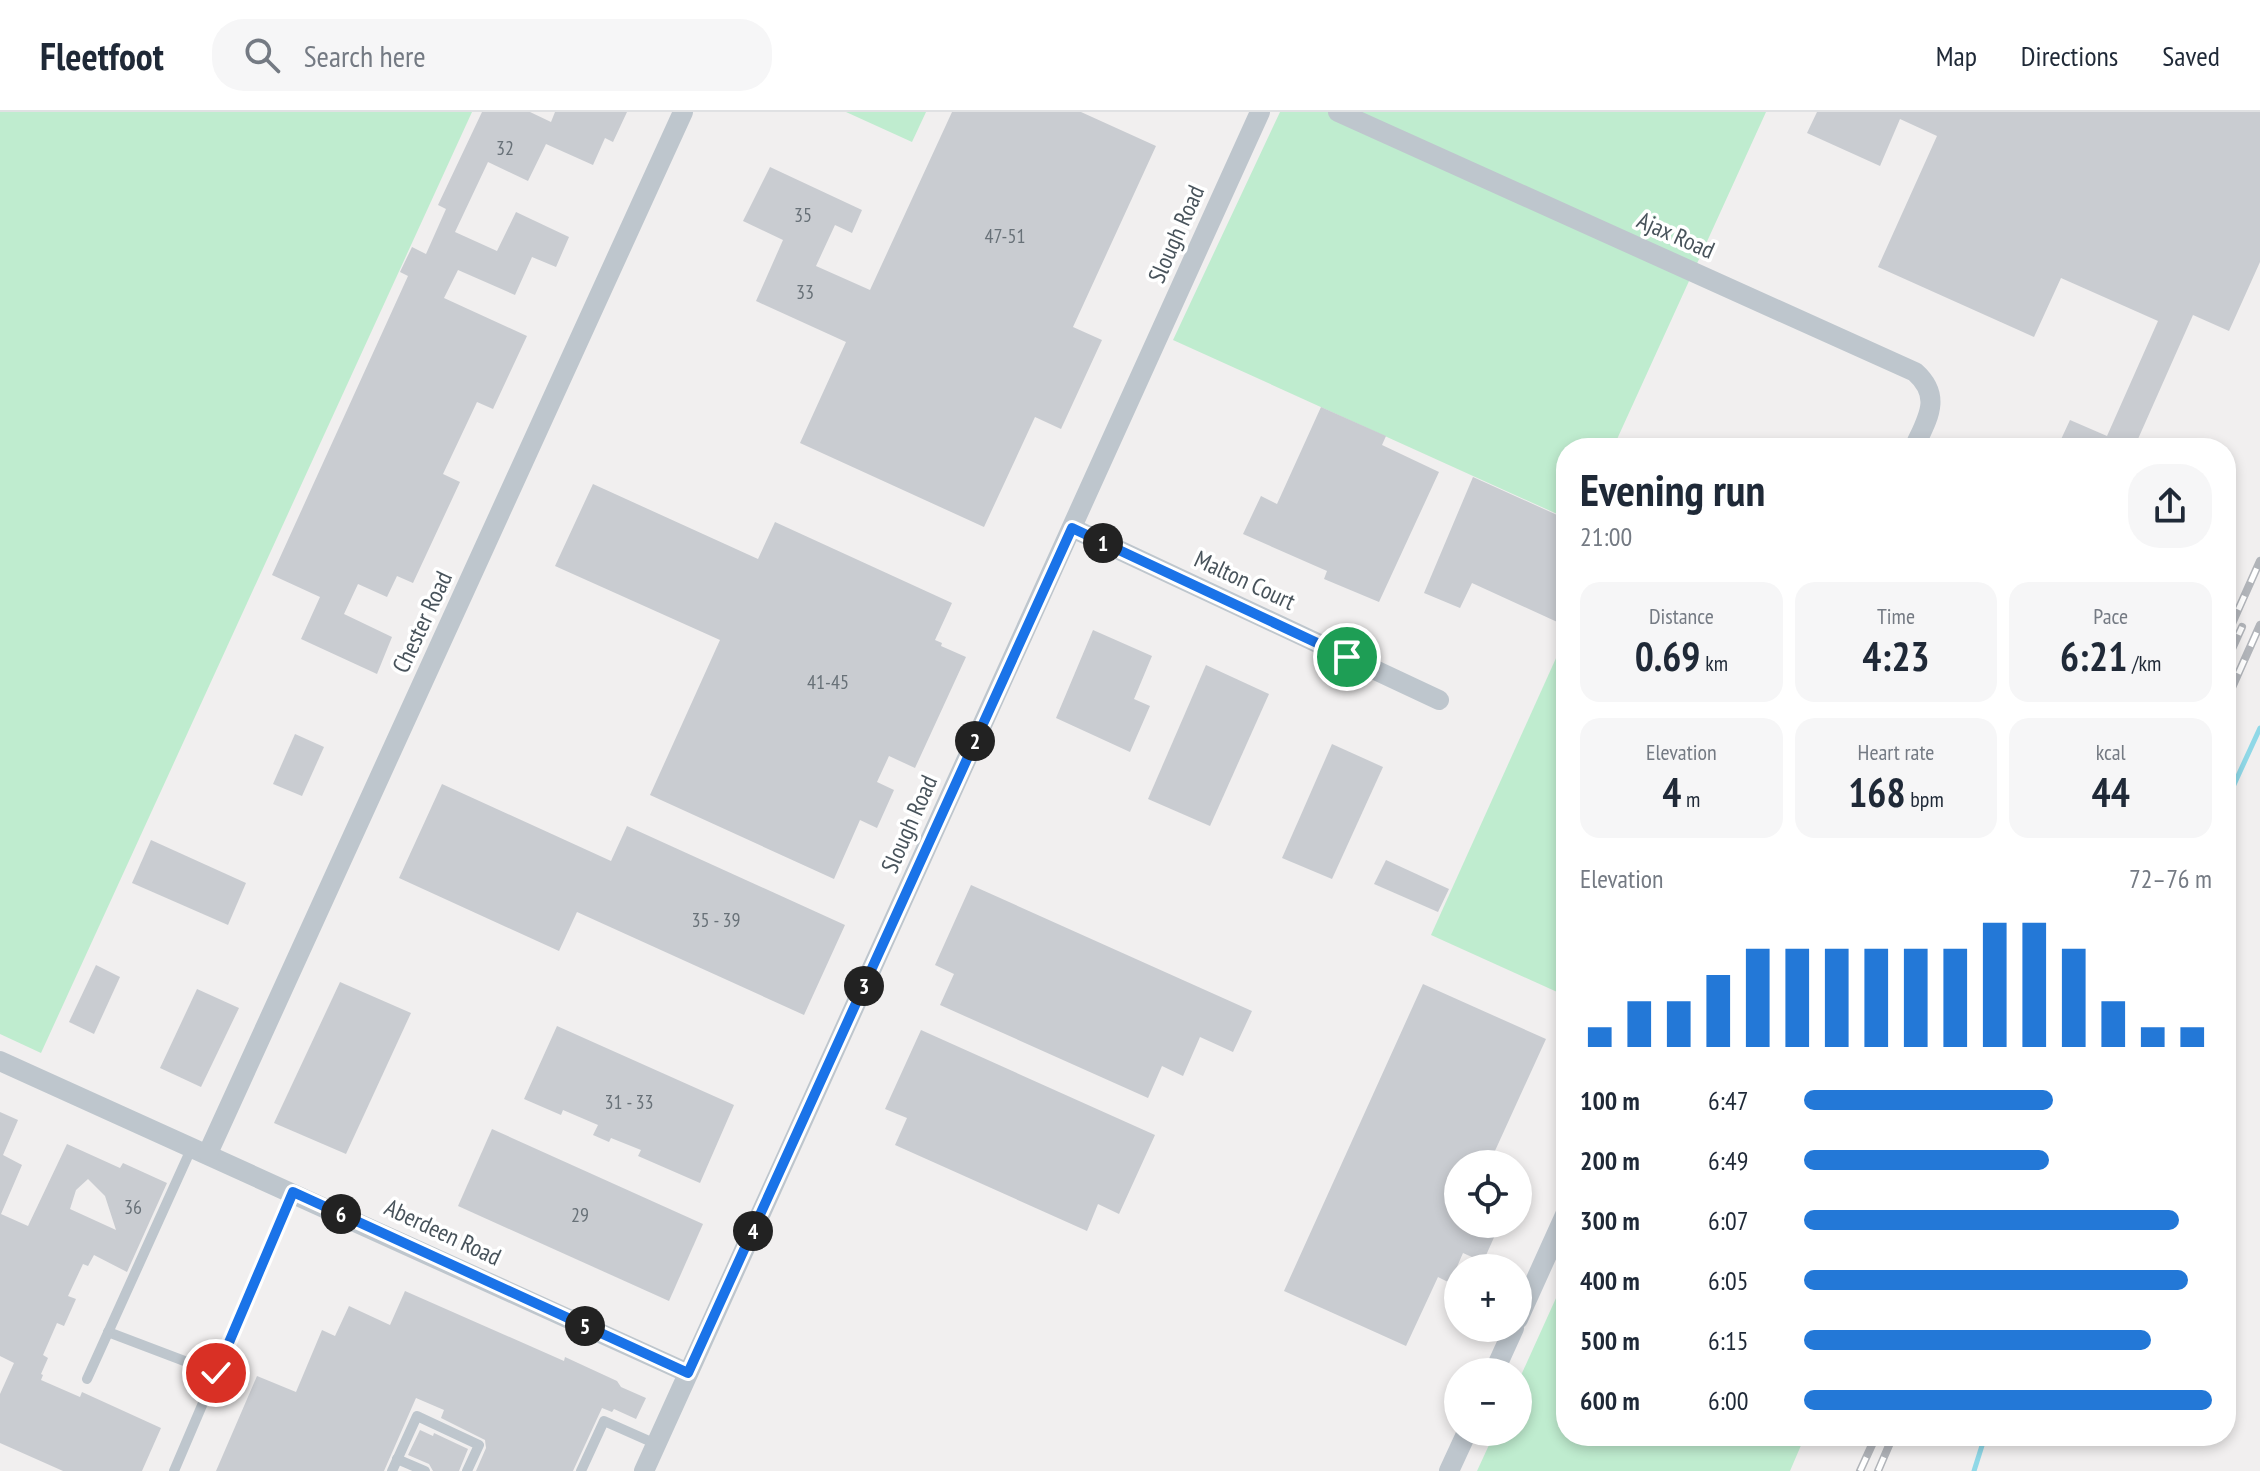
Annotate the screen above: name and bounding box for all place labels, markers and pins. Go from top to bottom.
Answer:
pin: 1 [1083,523,1123,563]
pin [1313,623,1381,691]
pin: 2 [955,721,995,761]
pin: 3 [844,966,884,1006]
pin: 6 [321,1194,361,1234]
pin: 4 [733,1211,773,1251]
pin: 5 [565,1306,605,1346]
pin [182,1339,250,1407]

